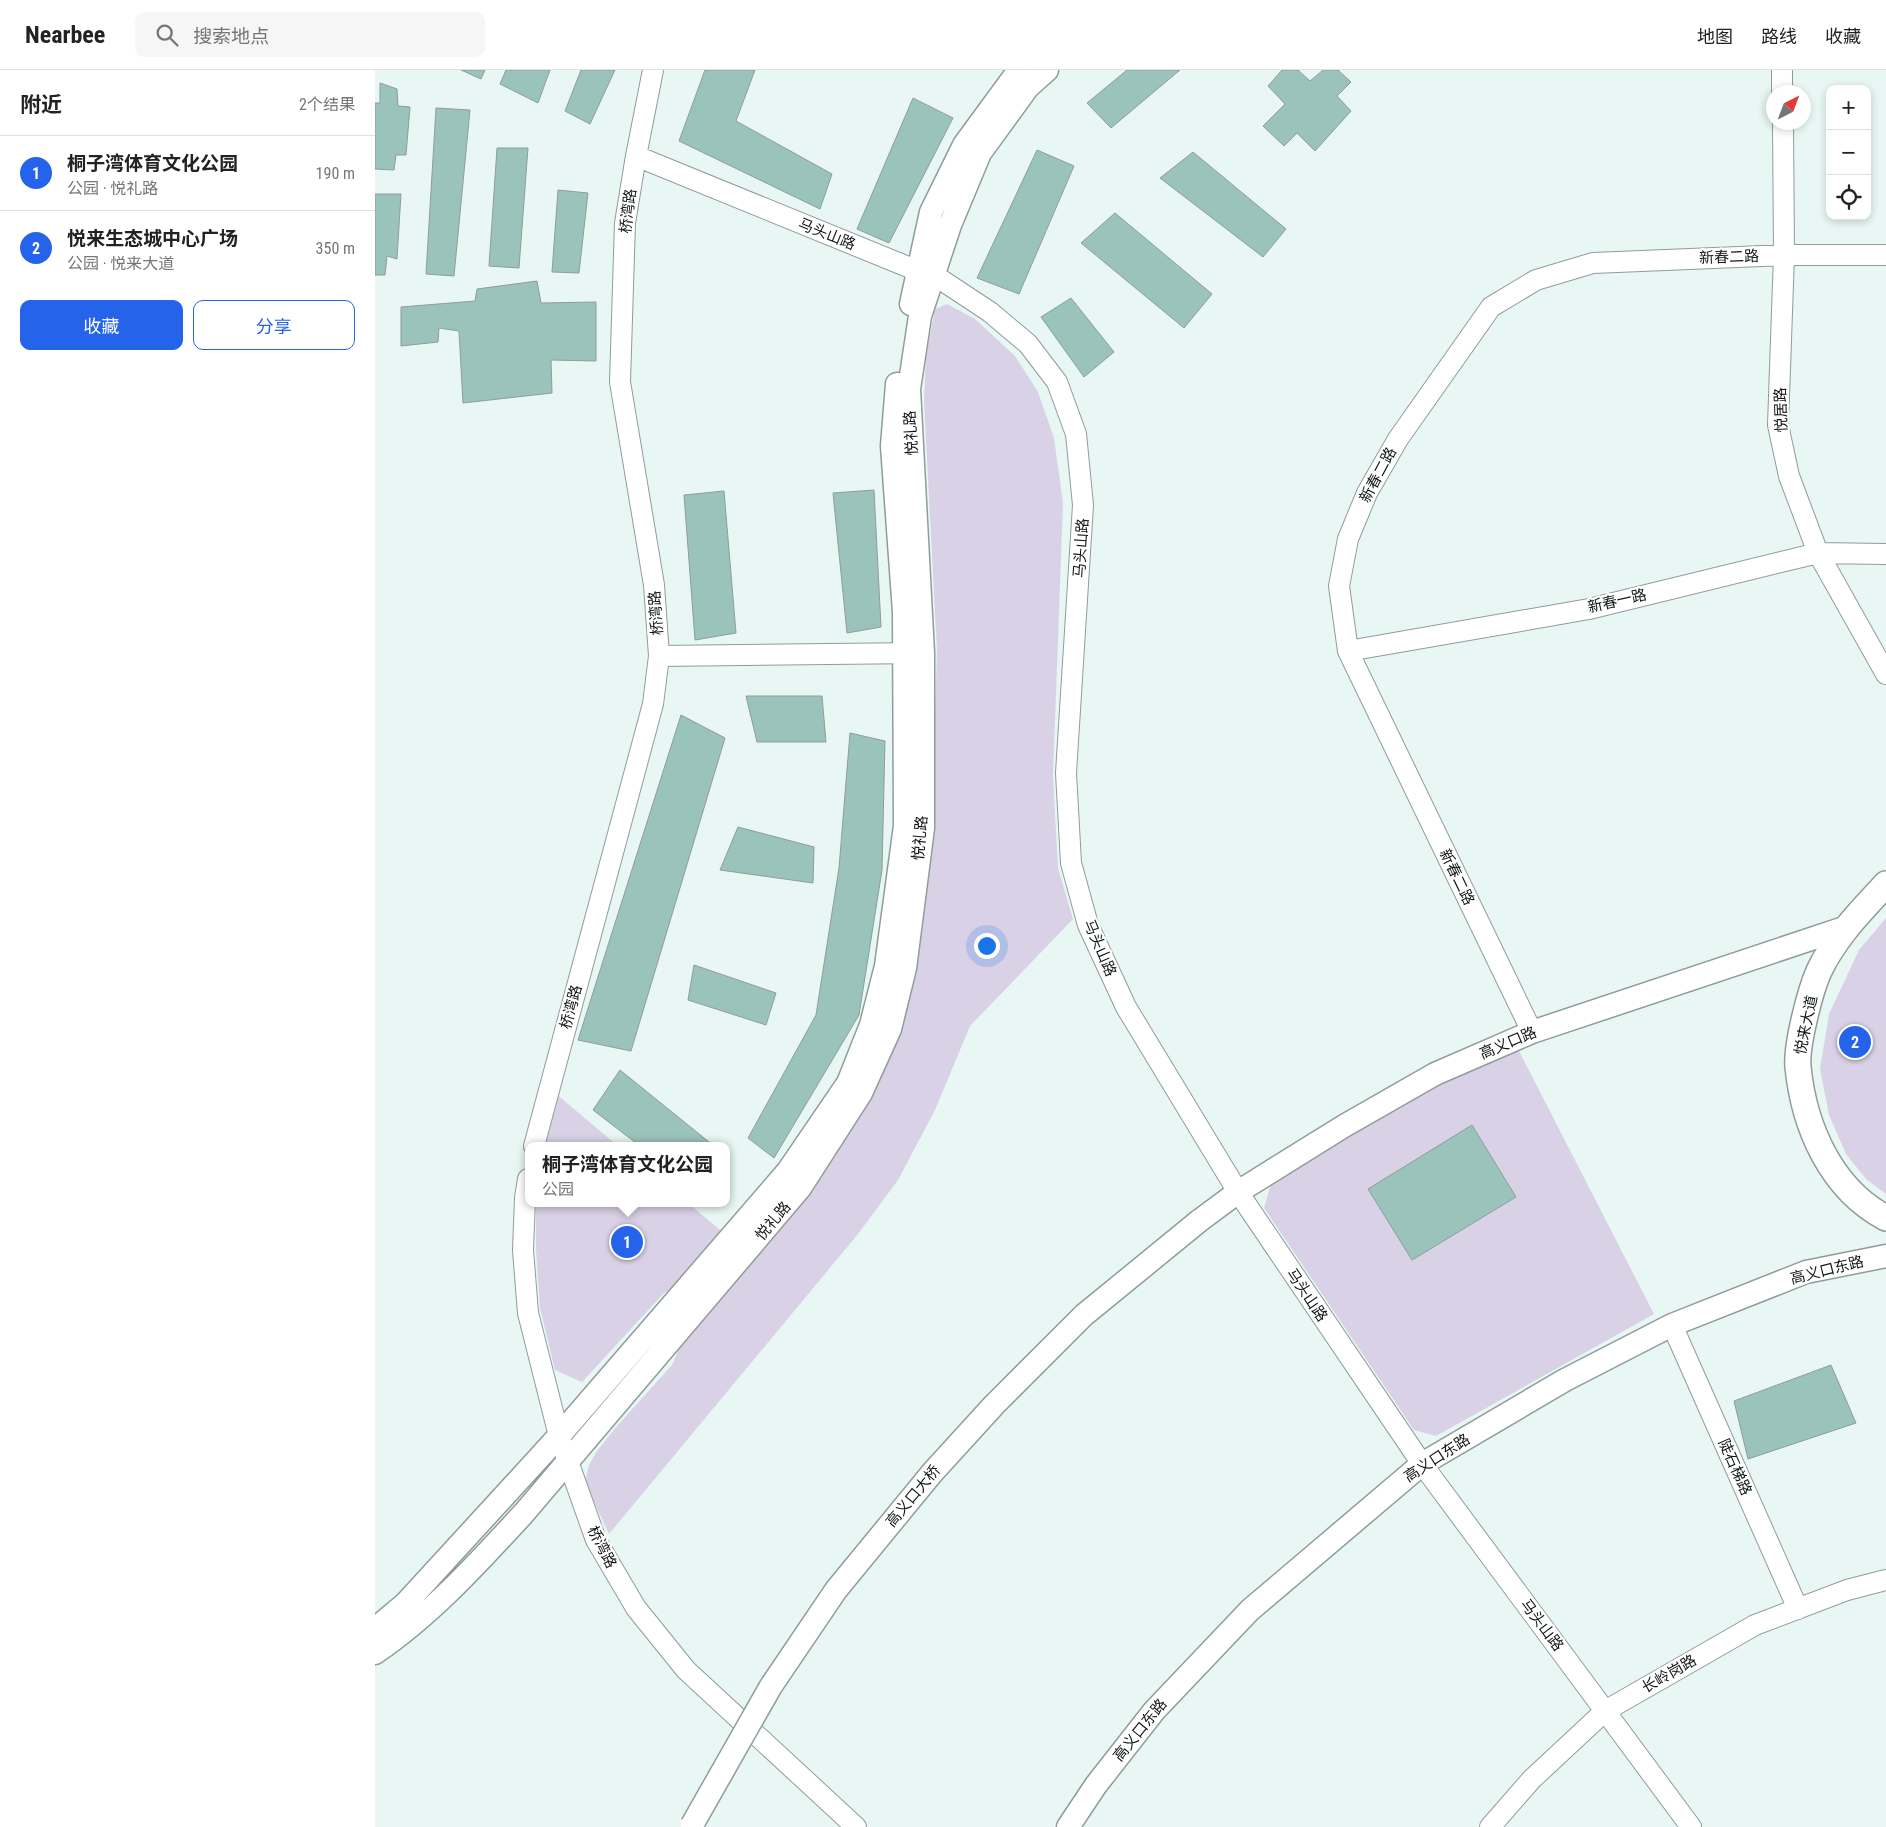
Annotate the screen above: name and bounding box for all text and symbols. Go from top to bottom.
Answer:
search box [135,12,485,57]
text: Nearbee [25,21,105,49]
icon: search [153,21,181,49]
text: 搜索地点 [193,25,269,48]
text: 地图 [1697,26,1733,47]
text: 路线 [1761,26,1797,47]
text: 收藏 [1825,26,1861,47]
north arrow [1766,85,1811,130]
map controls [1826,85,1871,220]
button: + [1826,85,1871,130]
text: 附近 [20,93,62,117]
text: 2个结果 [299,95,355,114]
button: − [1826,130,1871,175]
text: 桐子湾体育文化公园 [67,152,238,175]
text: 1 [32,164,40,183]
text: 190 m [316,164,355,183]
button: locate [1826,175,1871,220]
text: 公园 · 悦礼路 [67,179,158,198]
street label: 桥湾路 [616,188,640,234]
street label: 马头山路 [796,214,858,254]
text: 悦来生态城中心广场 [67,227,238,250]
text: 2 [32,239,40,258]
text: 350 m [316,239,355,258]
street label: 新春二路 [1699,247,1759,267]
text: 公园 · 悦来大道 [67,254,174,273]
button: 收藏 [20,300,183,350]
button: 分享 [193,300,355,350]
street label: 悦居路 [1771,387,1791,433]
street label: 悦礼路 [901,410,921,456]
street label: 新春二路 [1356,444,1400,506]
street label: 马头山路 [1070,517,1092,579]
street label: 新春一路 [1586,585,1648,617]
street label: 桥湾路 [645,590,667,636]
street label: 悦礼路 [909,815,931,861]
street label: 新春二路 [1436,846,1478,908]
street label: 马头山路 [1080,917,1120,979]
your location [974,933,1000,959]
street label: 桥湾路 [556,983,586,1031]
street label: 悦来大道 [1791,994,1821,1056]
street label: 高义口路 [1477,1023,1539,1063]
pin: 2 [1839,1023,1871,1061]
popup [525,1142,730,1207]
text: 桐子湾体育文化公园 [542,1153,713,1176]
text: 公园 [542,1180,574,1199]
street label: 悦礼路 [752,1198,794,1244]
pin: 1 [611,1223,643,1261]
street label: 高义口东路 [1788,1252,1866,1288]
street label: 马头山路 [1283,1265,1331,1325]
street label: 高义口东路 [1401,1430,1473,1486]
street label: 陡石梯路 [1715,1436,1755,1498]
street label: 高义口大桥 [882,1461,944,1531]
street label: 桥湾路 [584,1523,620,1571]
street label: 马头山路 [1517,1596,1567,1654]
street label: 长岭岗路 [1639,1651,1699,1697]
street label: 高义口东路 [1109,1695,1171,1765]

